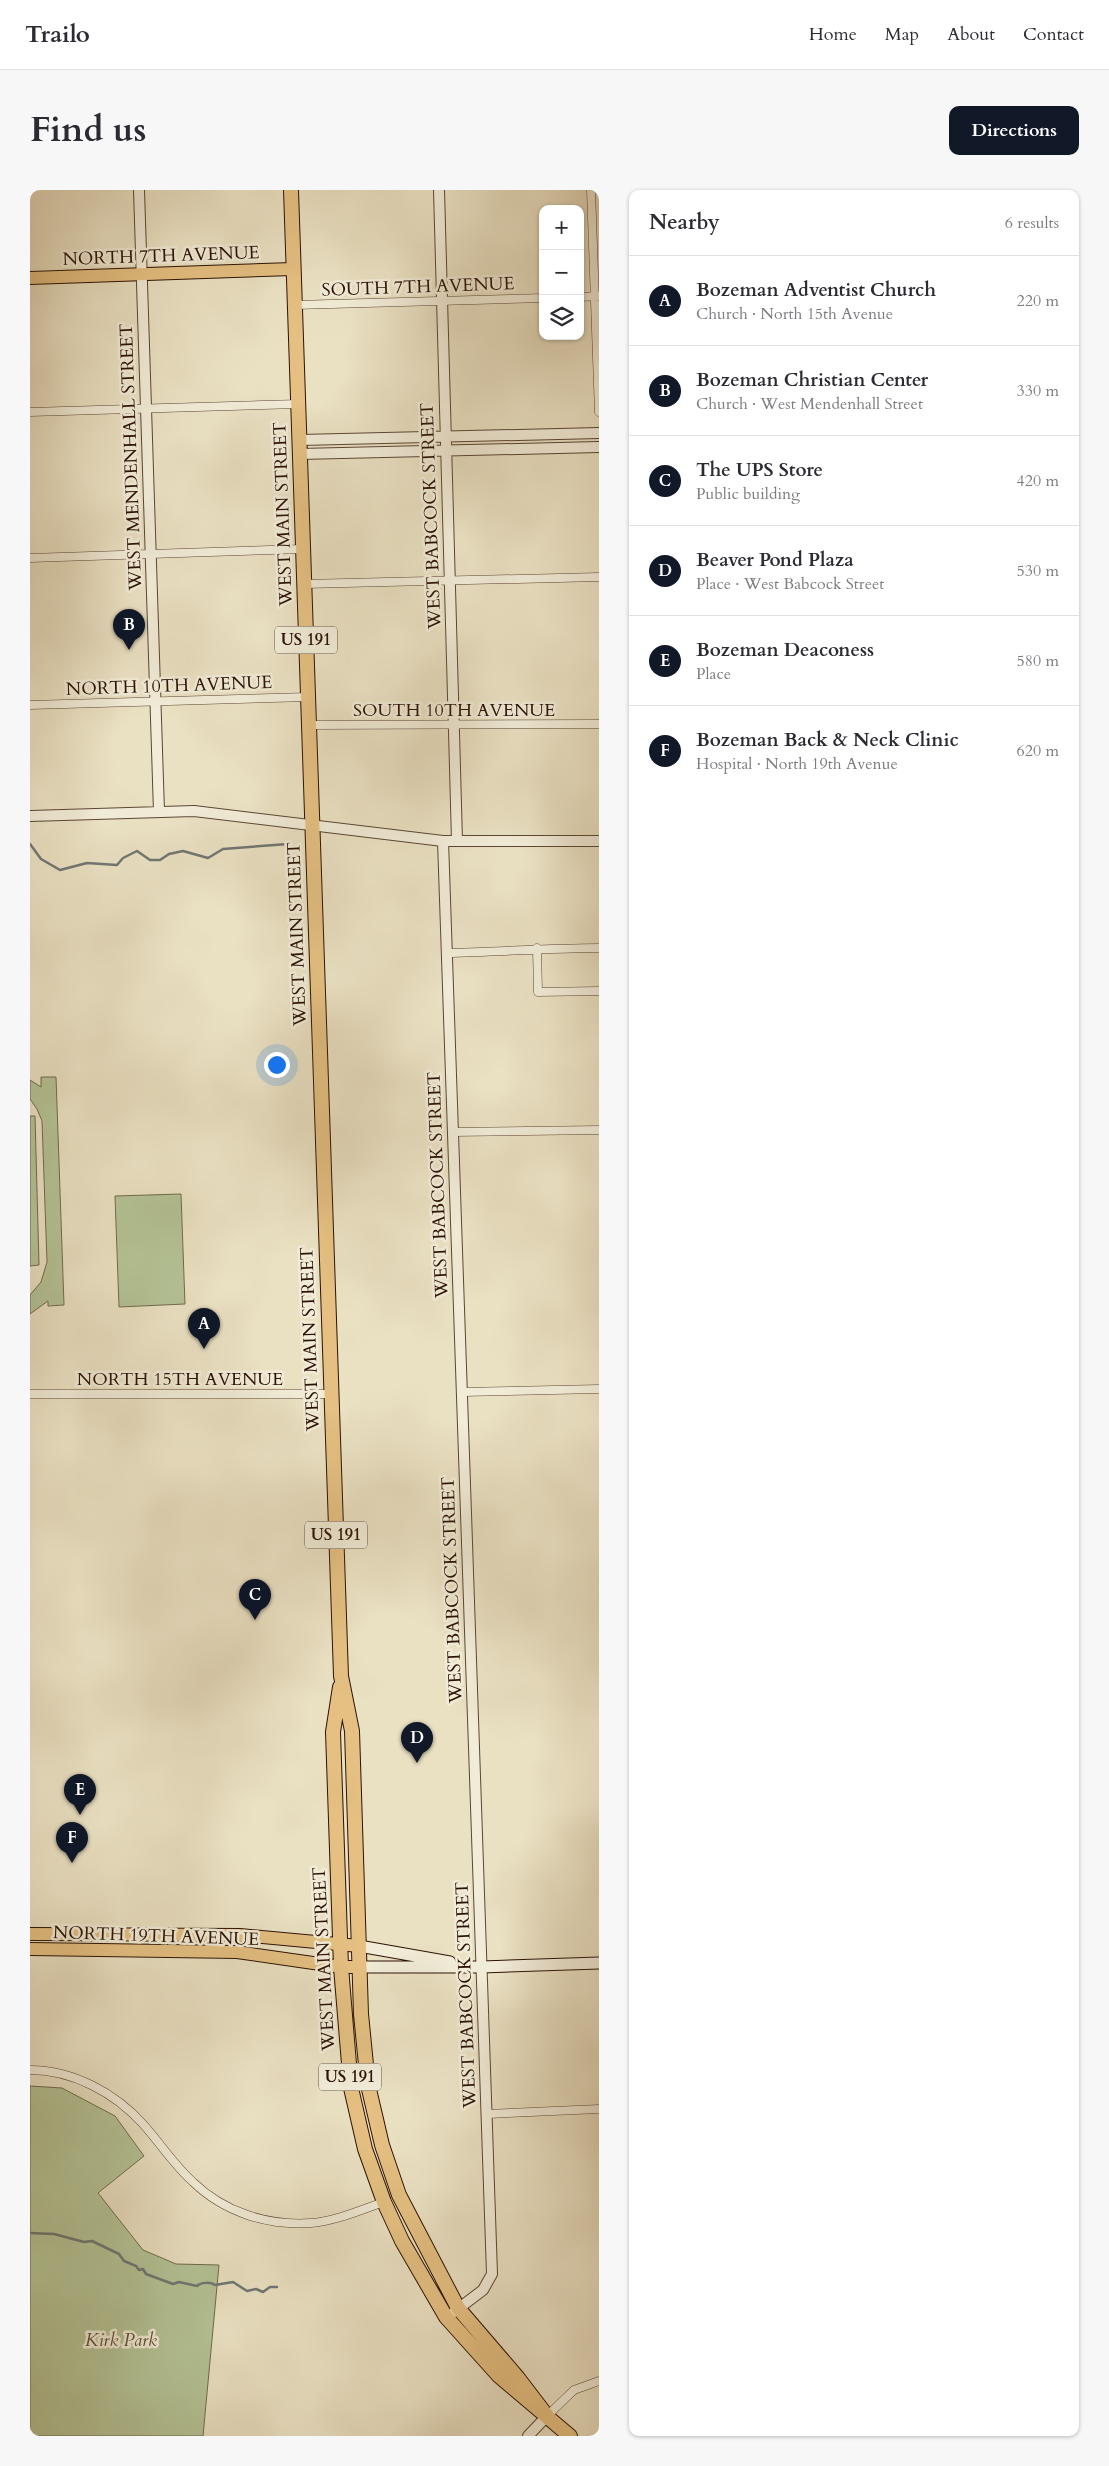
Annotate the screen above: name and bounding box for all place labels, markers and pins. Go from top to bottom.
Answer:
pin: B [113,609,145,650]
pin: A [188,1308,220,1349]
pin: C [239,1579,271,1620]
pin: D [401,1722,433,1763]
pin: E [64,1774,96,1815]
pin: F [56,1822,88,1863]

